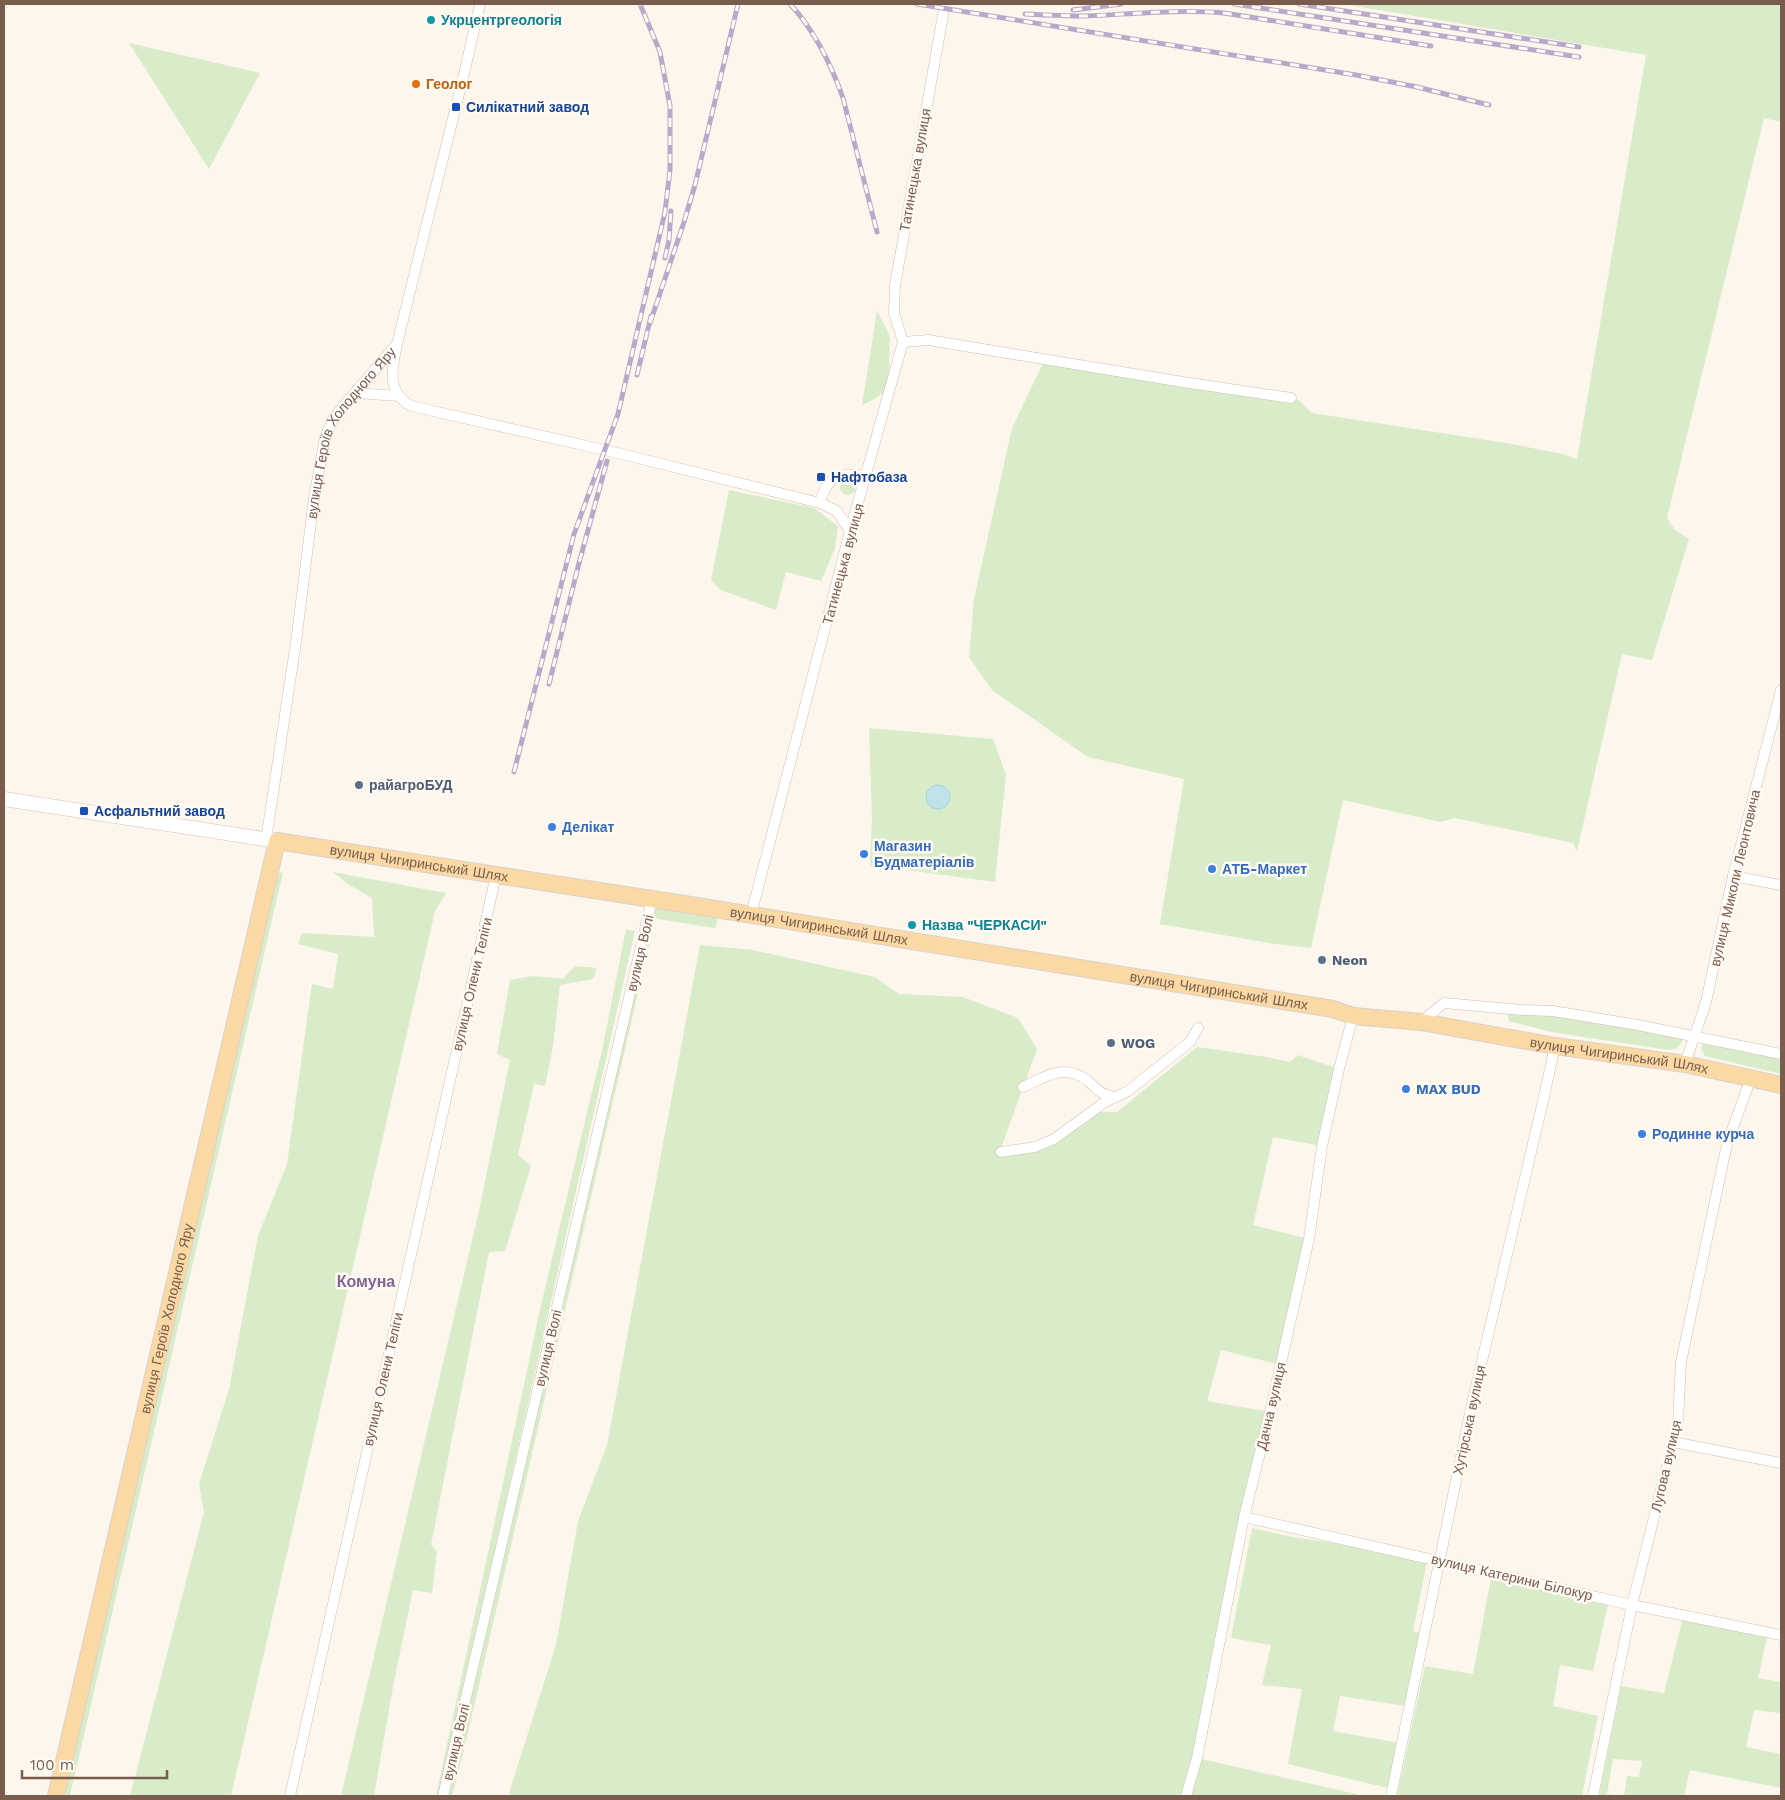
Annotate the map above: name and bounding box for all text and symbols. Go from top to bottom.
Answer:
place label: Укрцентргеологія [441,12,562,28]
marker: Укрцентргеологія [425,14,437,26]
place label: Геолог [426,76,472,92]
marker: Геолог [410,78,422,90]
place label: Силікатний завод [466,99,589,115]
marker: Силікатний завод [450,101,462,113]
street label: Татинецька вулиця [896,107,934,233]
street label: вулиця Героїв Холодного Яру [303,343,399,520]
place label: Нафтобаза [831,469,908,485]
marker: Нафтобаза [815,471,827,483]
street label: Татинецька вулиця [819,502,867,626]
place label: райагроБУД [369,777,452,793]
marker: райагроБУД [353,779,365,791]
street label: вулиця Миколи Леонтовича [1707,788,1763,968]
place label: Асфальтний завод [94,803,225,819]
marker: Асфальтний завод [78,805,90,817]
place label: Делікат [562,819,615,835]
marker: Делікат [546,821,558,833]
place label: Магазин Будматеріалів [874,838,975,870]
street label: вулиця Чигиринський Шлях [329,841,509,885]
marker: Магазин Будматеріалів [858,848,870,860]
place label: АТБ-Маркет [1222,861,1307,877]
marker: АТБ-Маркет [1206,863,1218,875]
street label: вулиця Чигиринський Шлях [729,904,909,948]
street label: вулиця Волі [623,913,657,993]
street label: вулиця Олени Теліги [449,916,495,1052]
place label: Назва "ЧЕРКАСИ" [922,917,1047,933]
marker: Назва "ЧЕРКАСИ" [906,919,918,931]
place label: Neon [1332,952,1368,968]
marker: Neon [1316,954,1328,966]
street label: вулиця Чигиринський Шлях [1129,968,1309,1013]
street label: вулиця Чигиринський Шлях [1529,1034,1710,1077]
place label: WOG [1121,1035,1155,1051]
marker: WOG [1105,1037,1117,1049]
place label: MAX BUD [1416,1081,1481,1097]
marker: MAX BUD [1400,1083,1412,1095]
place label: Родинне курча [1652,1126,1754,1142]
marker: Родинне курча [1636,1128,1648,1140]
street label: вулиця Героїв Холодного Яру [137,1222,196,1415]
district label: Комуна [337,1272,395,1291]
street label: вулиця Волі [531,1308,565,1388]
street label: вулиця Олени Теліги [360,1311,406,1447]
street label: Дачна вулиця [1253,1360,1289,1452]
street label: Хутірська вулиця [1450,1364,1488,1476]
street label: Лугова вулиця [1648,1418,1684,1514]
street label: вулиця Катерини Білокур [1430,1551,1594,1603]
street label: вулиця Волі [439,1702,473,1782]
scale bar [22,1748,168,1780]
text: 100 m [30,1756,74,1774]

